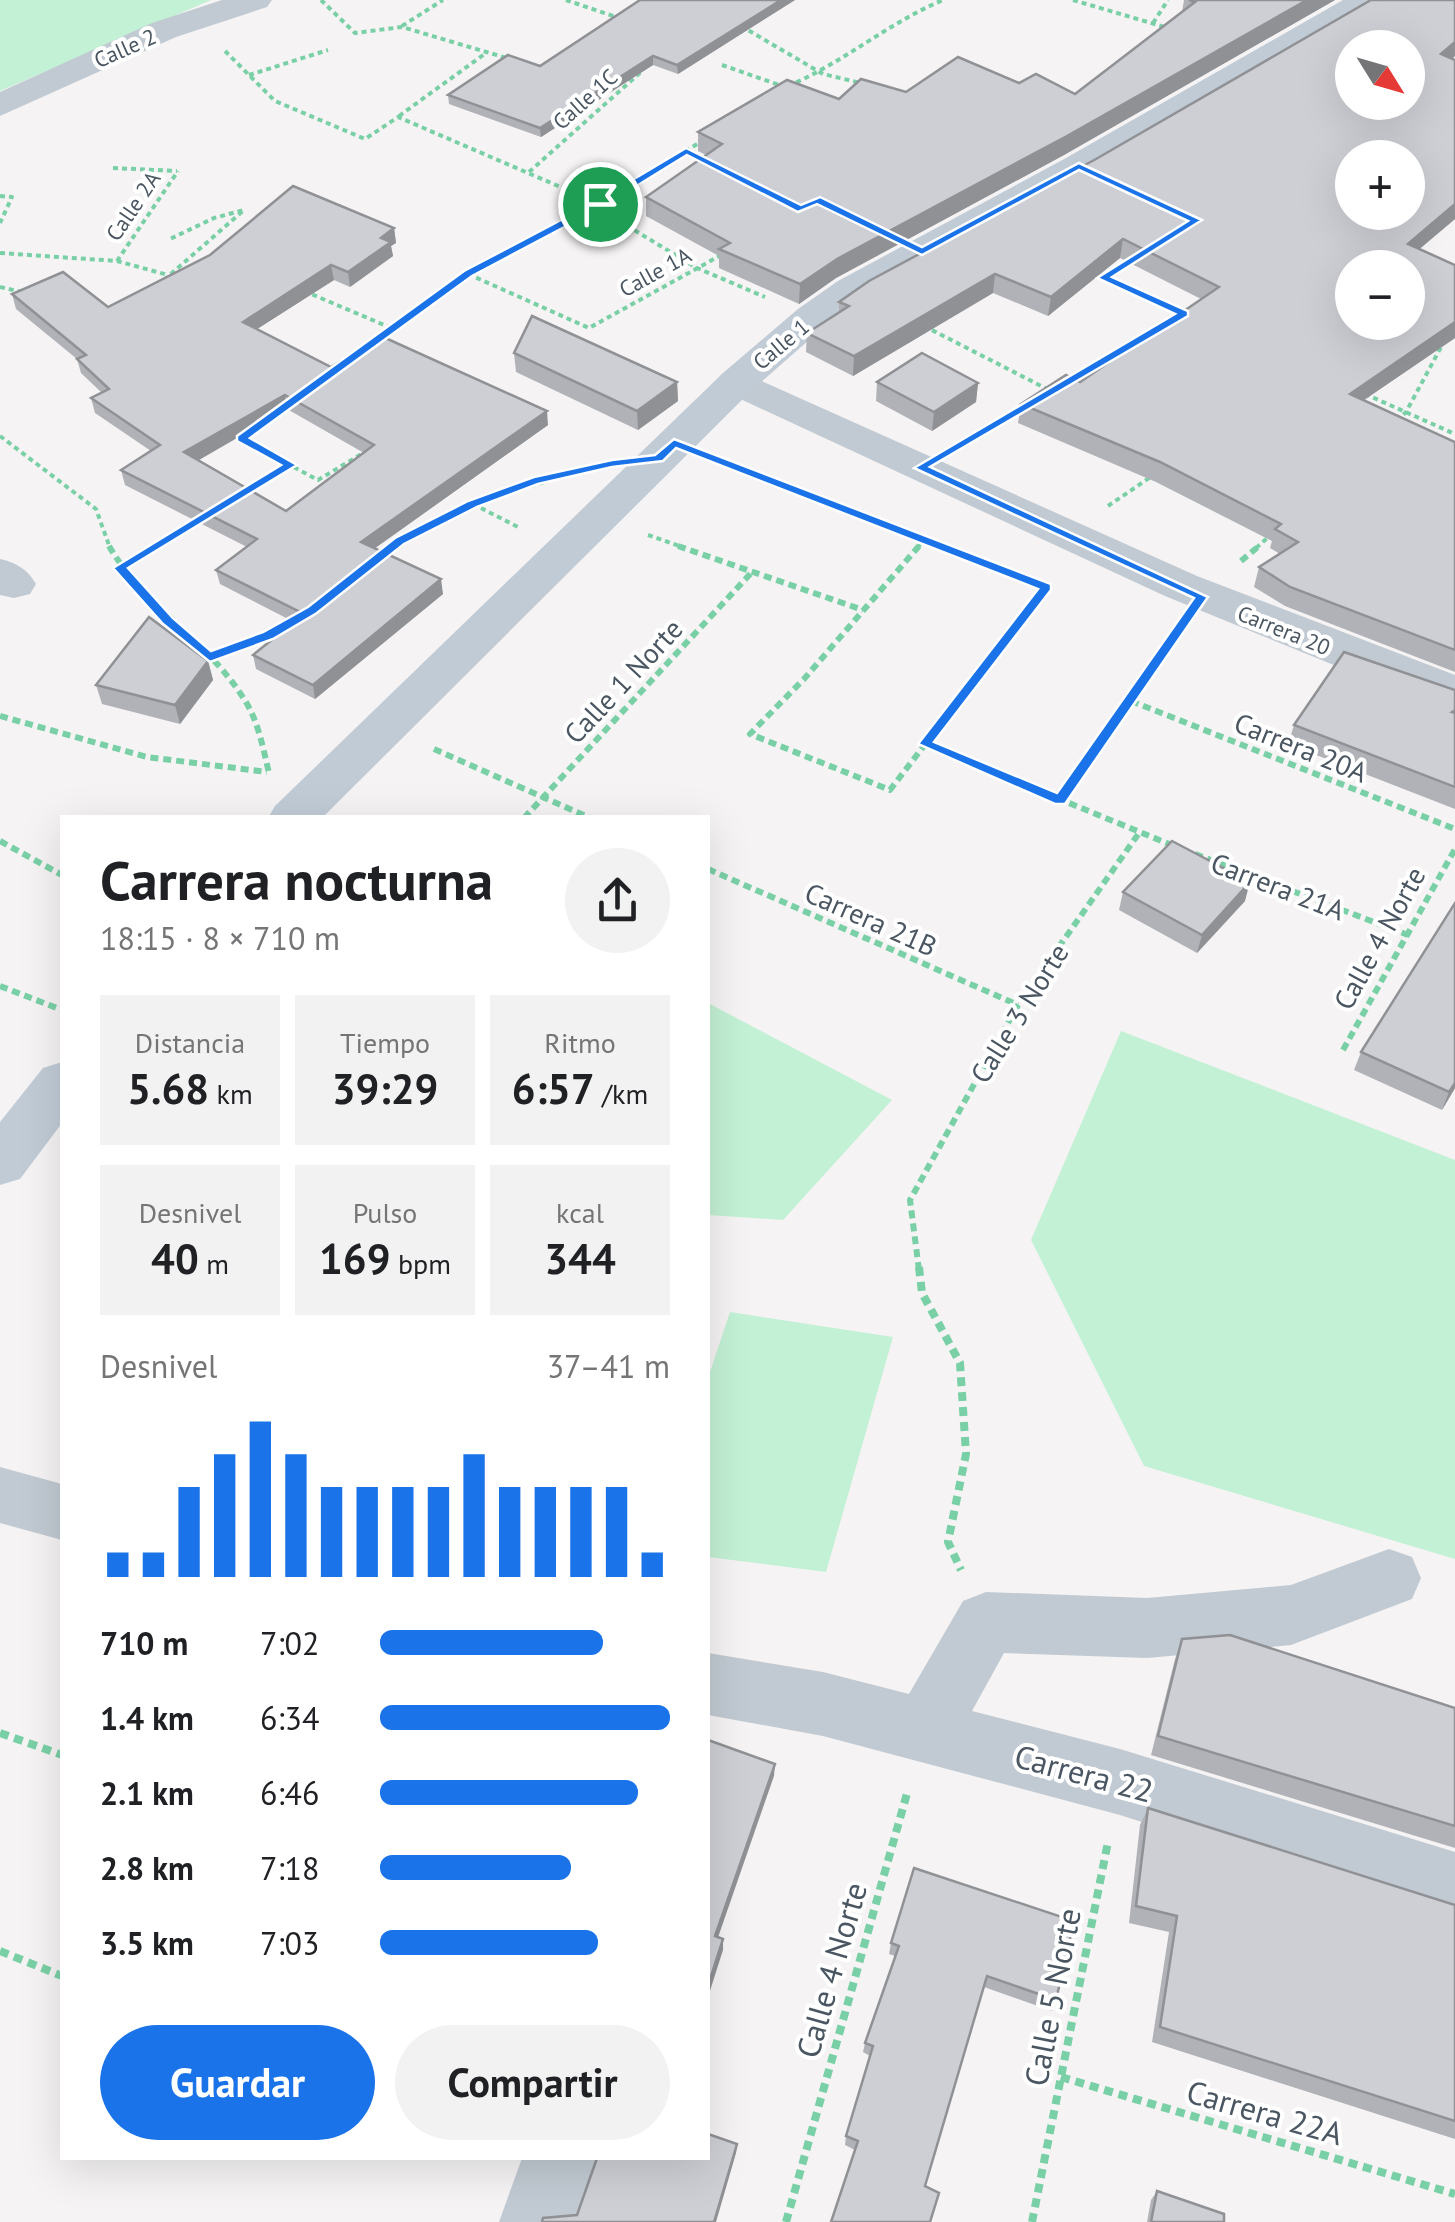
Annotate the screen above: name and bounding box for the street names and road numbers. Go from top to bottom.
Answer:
street label: Calle 2 [90,22,160,74]
street label: Calle 1C [547,63,623,135]
street label: Calle 2A [100,166,166,246]
street label: Calle 1A [614,241,696,303]
street label: Calle 1 [747,312,815,376]
street label: Carrera 20 [1234,599,1334,661]
street label: Calle 1 Norte [556,611,690,751]
street label: Carrera 20A [1229,704,1374,791]
street label: Carrera 21A [1206,844,1351,929]
street label: Calle 4 Norte [1325,860,1433,1016]
street label: Carrera 21B [799,874,943,964]
street label: Calle 3 Norte [961,936,1077,1090]
street label: Carrera 22 [1010,1734,1158,1812]
street label: Calle 4 Norte [786,1878,876,2062]
street label: Calle 5 Norte [1014,1904,1090,2090]
street label: Carrera 22A [1182,2070,1348,2154]

